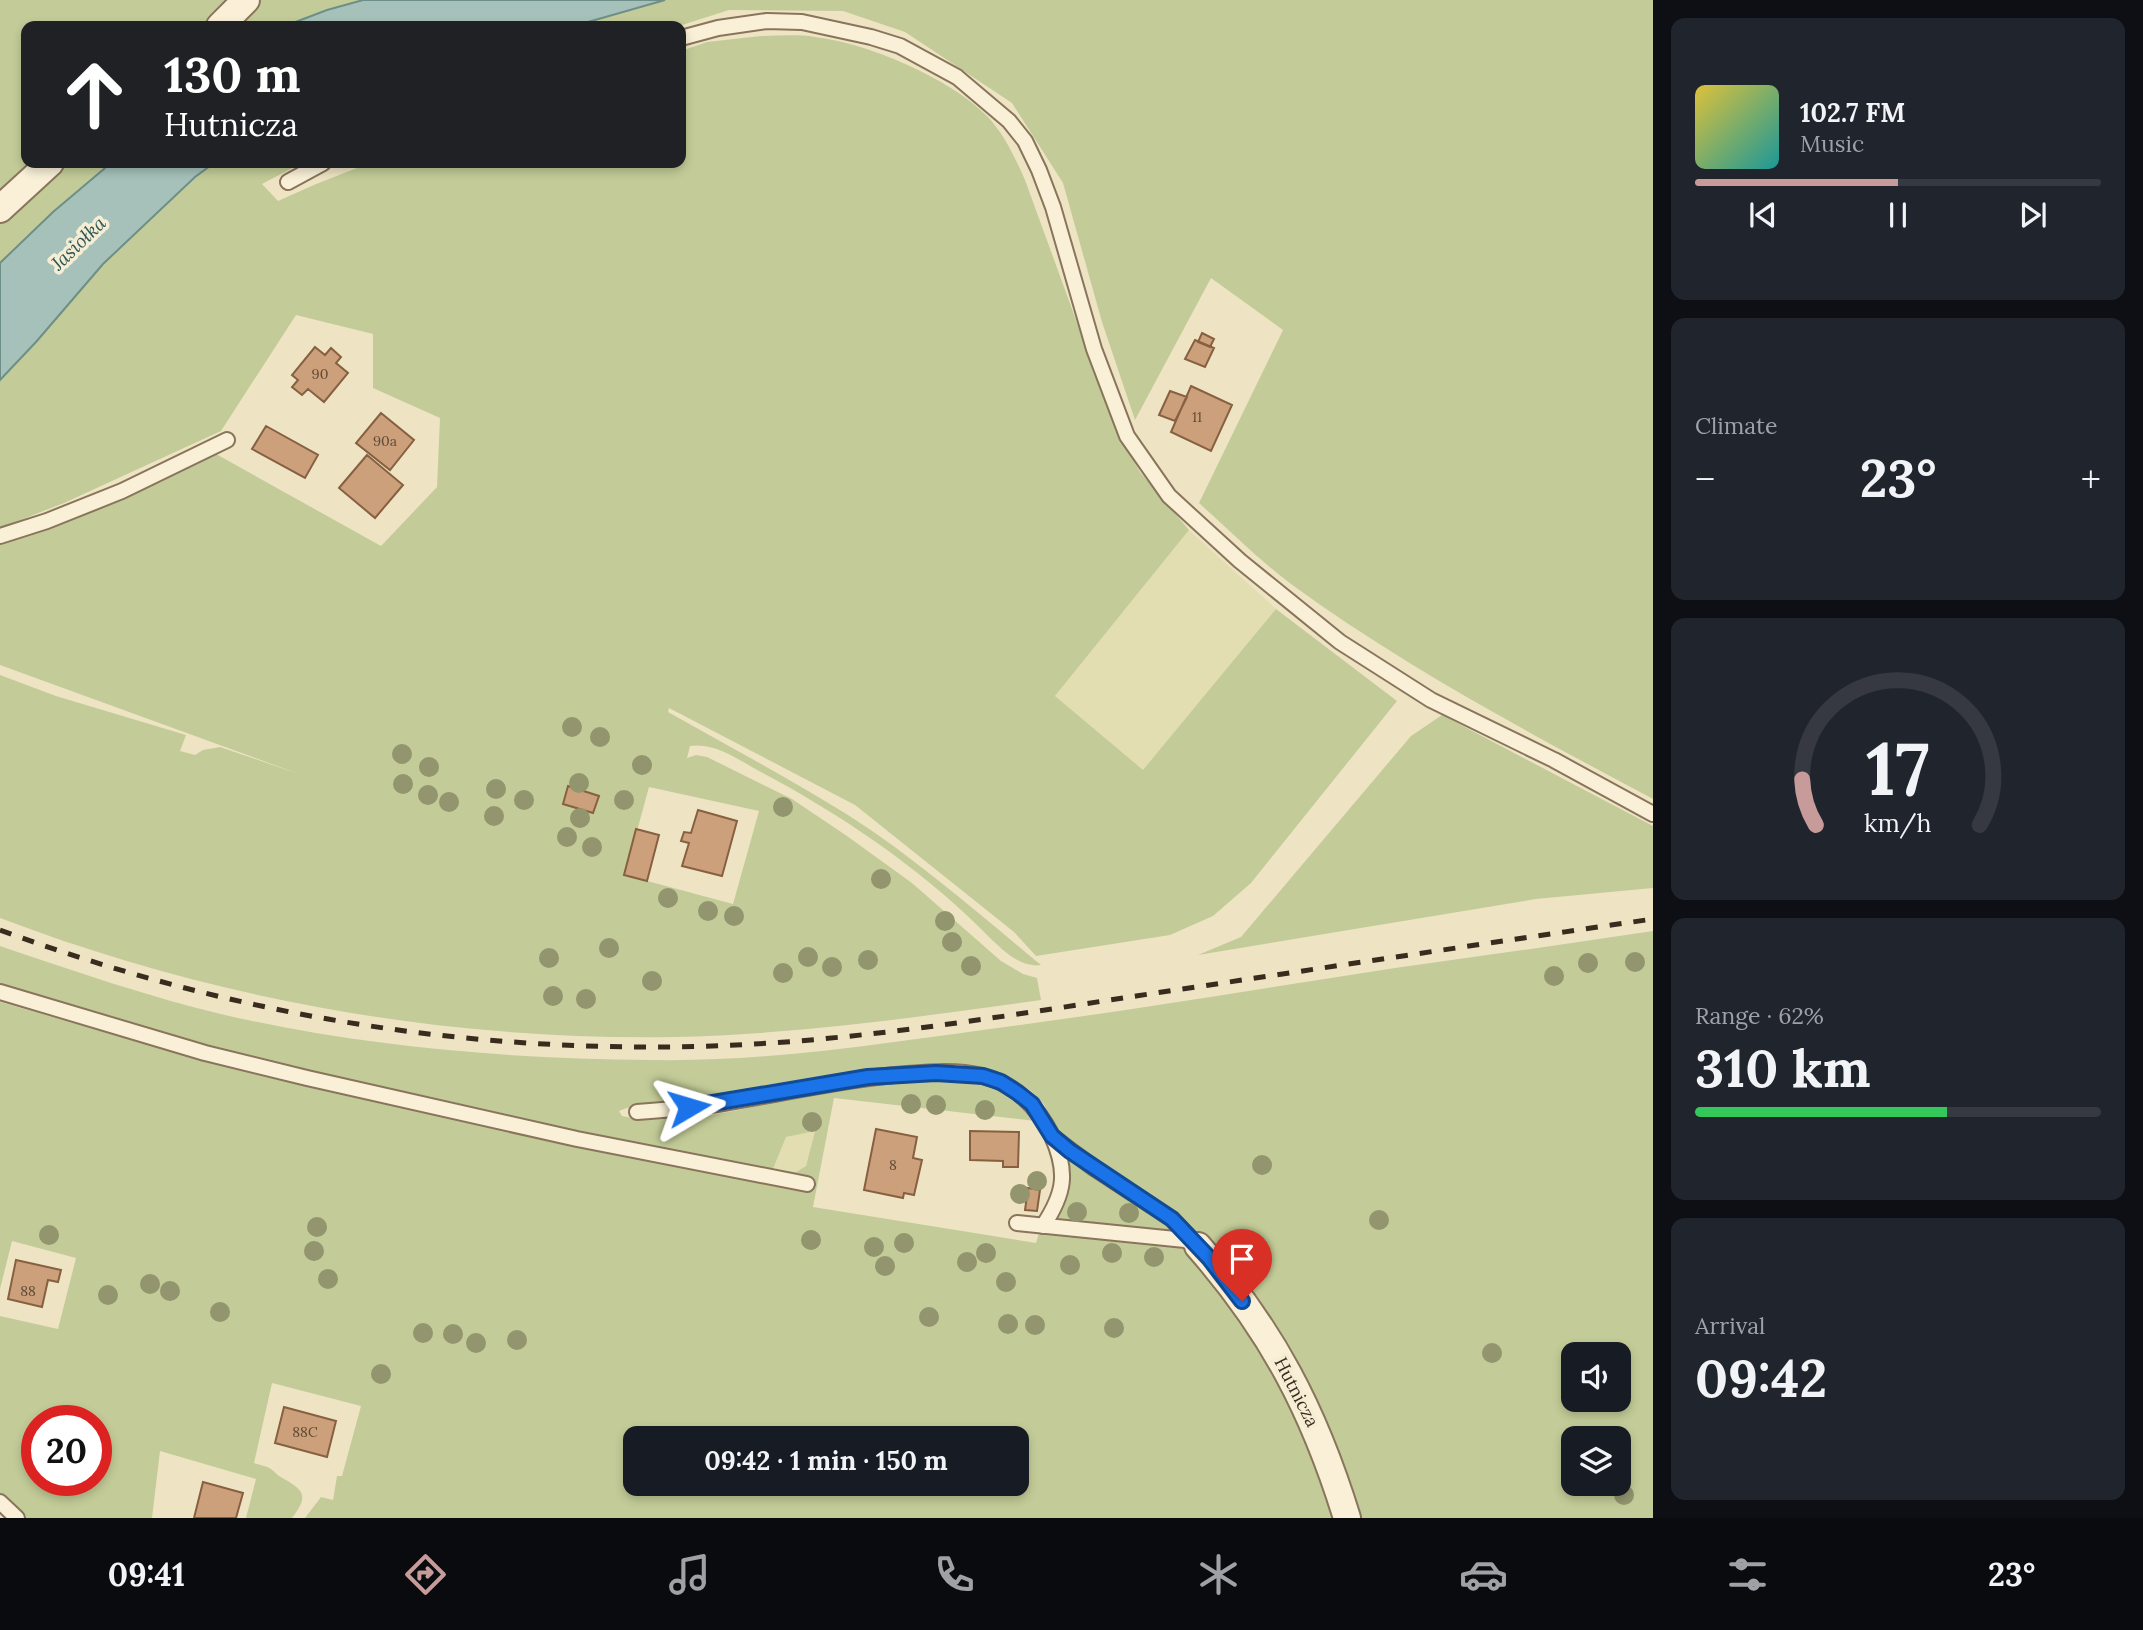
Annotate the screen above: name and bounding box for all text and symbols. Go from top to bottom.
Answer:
text: 130 m [164,43,300,105]
icon: ahead [49,49,140,140]
text: 102.7 FM [1800,96,1905,129]
text: Hutnicza [164,104,298,145]
text: Music [1800,129,1864,158]
icon: previous [1744,196,1782,234]
icon: pause [1879,196,1917,234]
icon: next [2014,196,2052,234]
water label: Jasiołka [45,211,111,276]
house number: 90 [312,365,328,383]
house number: 11 [1192,408,1202,426]
text: Climate [1695,411,1777,440]
house number: 90a [373,432,397,450]
text: 23° [1860,445,1936,511]
text: − [1695,455,1715,503]
text: + [2081,455,2101,503]
text: 17 [1866,722,1930,815]
text: km/h [1864,807,1932,839]
text: Range · 62% [1695,1001,1824,1030]
text: 310 km [1695,1035,1871,1101]
position arrow [652,1070,726,1144]
house number: 8 [889,1156,897,1174]
pin [1212,1229,1272,1301]
icon: arrive [1223,1240,1261,1278]
house number: 88 [20,1282,36,1300]
text: Arrival [1695,1311,1765,1340]
map controls [1561,1342,1631,1496]
button: sound [1561,1342,1631,1412]
text: 09:42 [1695,1345,1827,1411]
street label: Hutnicza [1270,1353,1324,1431]
speed limit sign: 20 [21,1405,112,1496]
house number: 88C [292,1423,318,1441]
button: layers [1561,1426,1631,1496]
text: 09:42 · 1 min · 150 m [704,1444,948,1477]
icon: directions [401,1550,450,1599]
icon: music [665,1550,714,1599]
icon: phone [930,1550,979,1599]
icon: climate [1194,1550,1243,1599]
icon: car [1459,1550,1508,1599]
icon: filters [1723,1550,1772,1599]
text: 09:41 [108,1554,185,1595]
text: 23° [1988,1554,2035,1595]

